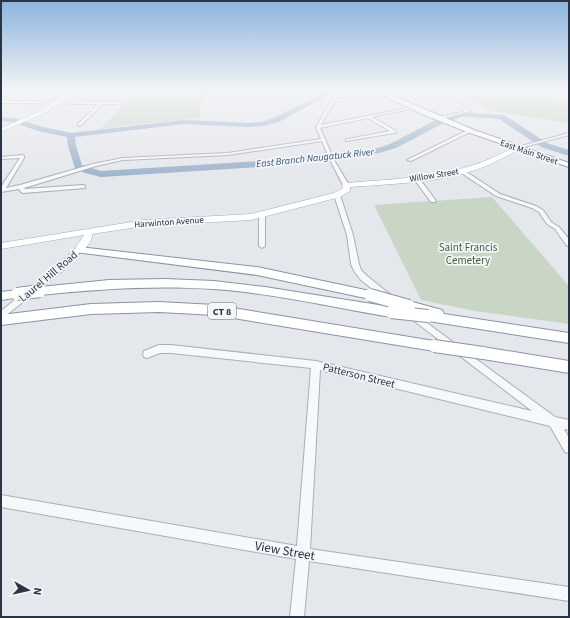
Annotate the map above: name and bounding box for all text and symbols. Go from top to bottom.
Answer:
street label: East Main Street [498,137,559,168]
water label: East Branch Naugatuck River [256,145,375,171]
street label: Willow Street [409,165,460,186]
street label: Harwinton Avenue [134,214,205,231]
park label: Saint Francis Cemetery [439,240,498,268]
street label: Laurel Hill Road [16,247,81,305]
road number: CT 8 [208,303,236,319]
street label: Patterson Street [321,359,397,392]
street label: View Street [253,537,317,565]
north arrow [8,570,48,610]
text: N [29,587,45,596]

